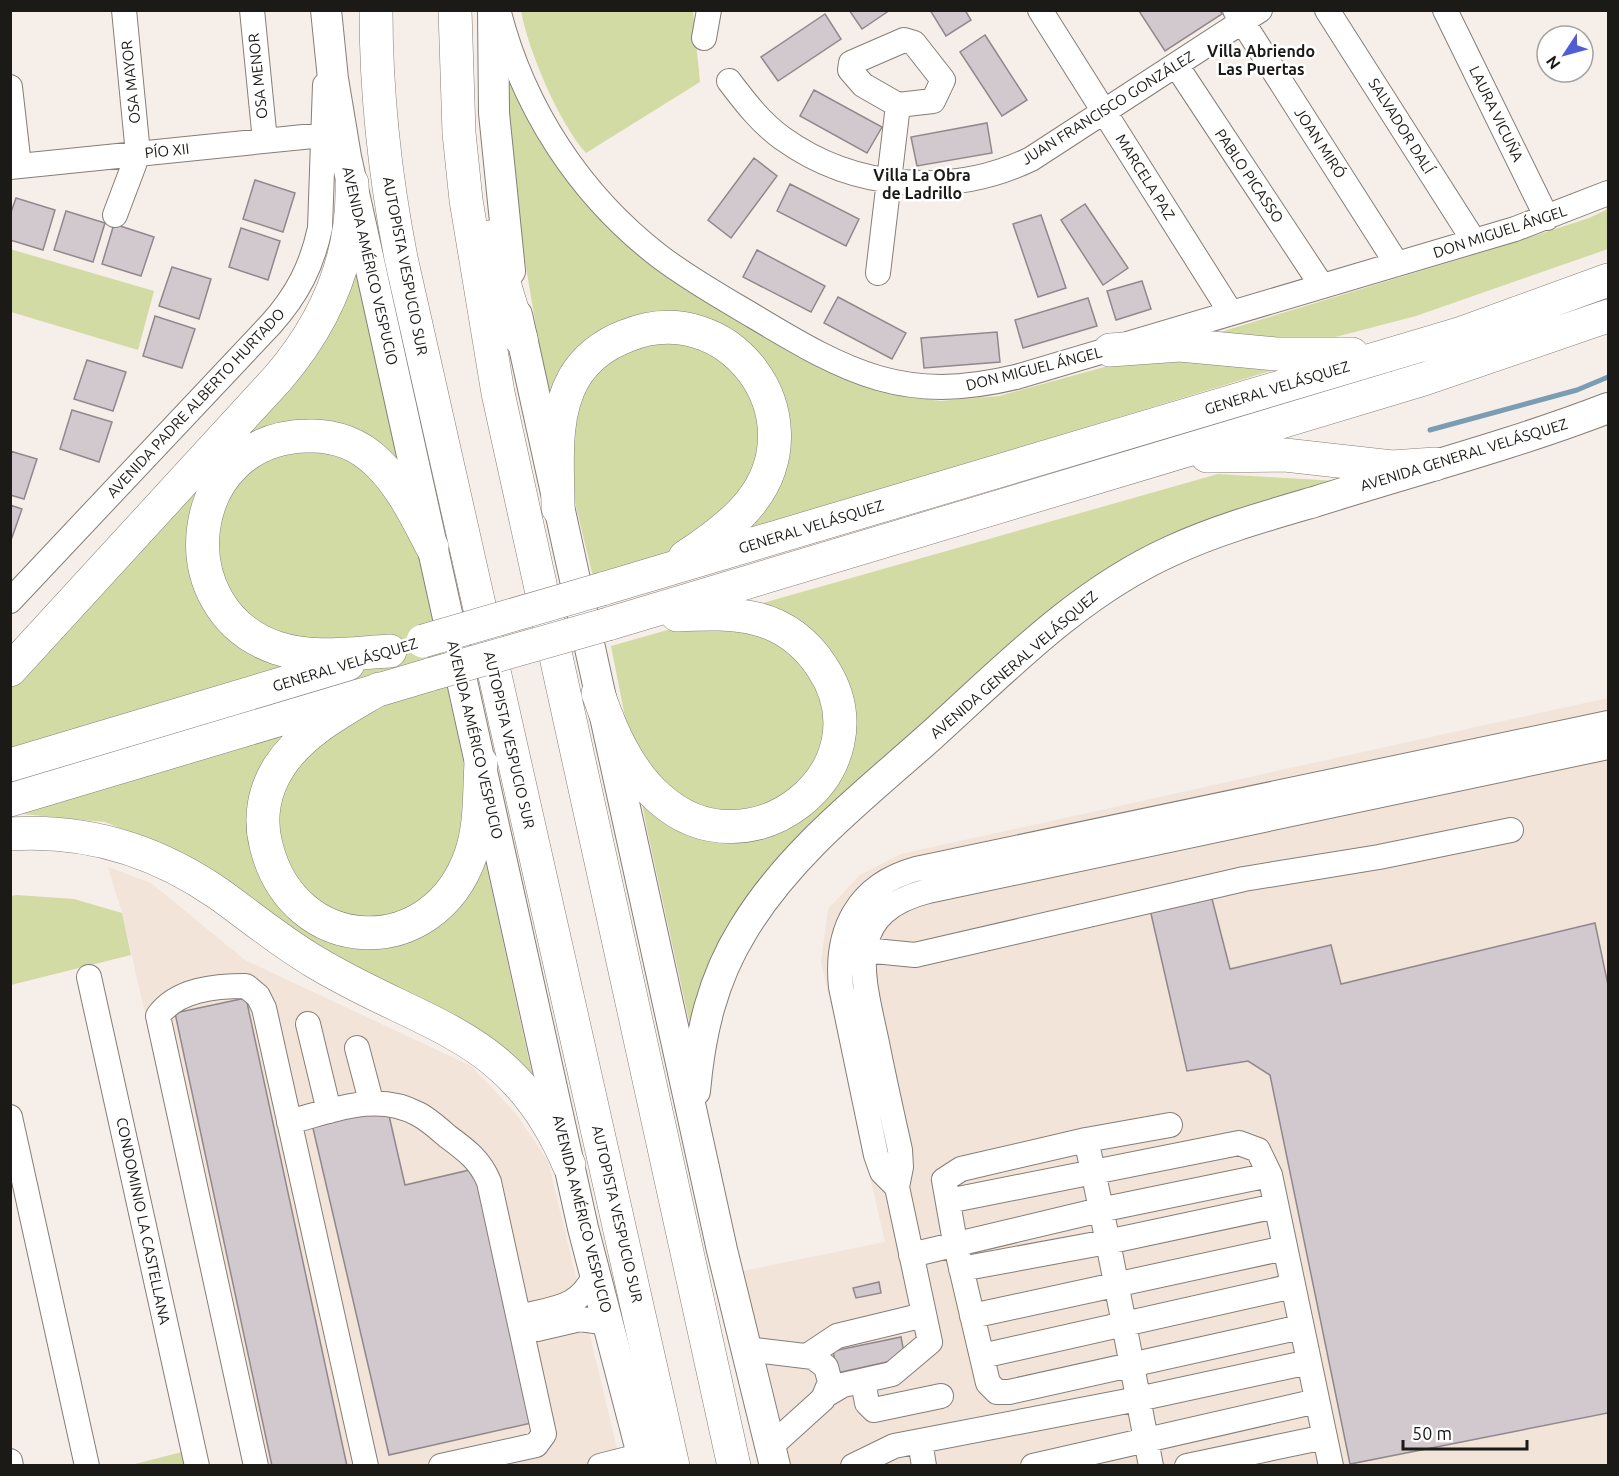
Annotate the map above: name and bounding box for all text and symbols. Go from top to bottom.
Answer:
north arrow [1535,24,1595,84]
street label: OSA MENOR [245,32,270,120]
street label: OSA MAYOR [118,40,143,125]
district label: Villa Abriendo Las Puertas [1207,42,1315,78]
street label: JUAN FRANCISCO GONZÁLEZ [1018,47,1197,168]
text: N [1542,53,1564,73]
street label: LAURA VICUÑA [1466,63,1527,165]
street label: SALVADOR DALÍ [1365,75,1438,177]
street label: JOAN MIRÓ [1291,104,1350,181]
street label: PABLO PICASSO [1212,126,1287,226]
street label: MARCELA PAZ [1112,131,1179,223]
street label: PÍO XII [144,140,190,161]
street label: AVENIDA AMÉRICO VESPUCIO [339,165,402,367]
district label: Villa La Obra de Ladrillo [873,166,971,202]
street label: AUTOPISTA VESPUCIO SUR [380,175,431,357]
street label: DON MIGUEL ÁNGEL [1431,202,1569,261]
street label: AVENIDA PADRE ALBERTO HURTADO [103,305,288,501]
street label: DON MIGUEL ÁNGEL [964,343,1104,394]
street label: GENERAL VELÁSQUEZ [1202,357,1351,418]
street label: AVENIDA GENERAL VELÁSQUEZ [1358,415,1570,494]
street label: GENERAL VELÁSQUEZ [736,496,885,557]
street label: AVENIDA GENERAL VELÁSQUEZ [927,587,1101,742]
street label: GENERAL VELÁSQUEZ [270,634,419,695]
street label: AVENIDA AMÉRICO VESPUCIO [444,639,507,841]
street label: AUTOPISTA VESPUCIO SUR [481,649,538,830]
street label: AVENIDA AMÉRICO VESPUCIO [550,1113,615,1315]
street label: CONDOMINIO LA CASTELLANA [113,1116,174,1326]
street label: AUTOPISTA VESPUCIO SUR [589,1123,646,1304]
scale bar [1403,1413,1528,1451]
text: 50 m [1412,1423,1452,1443]

